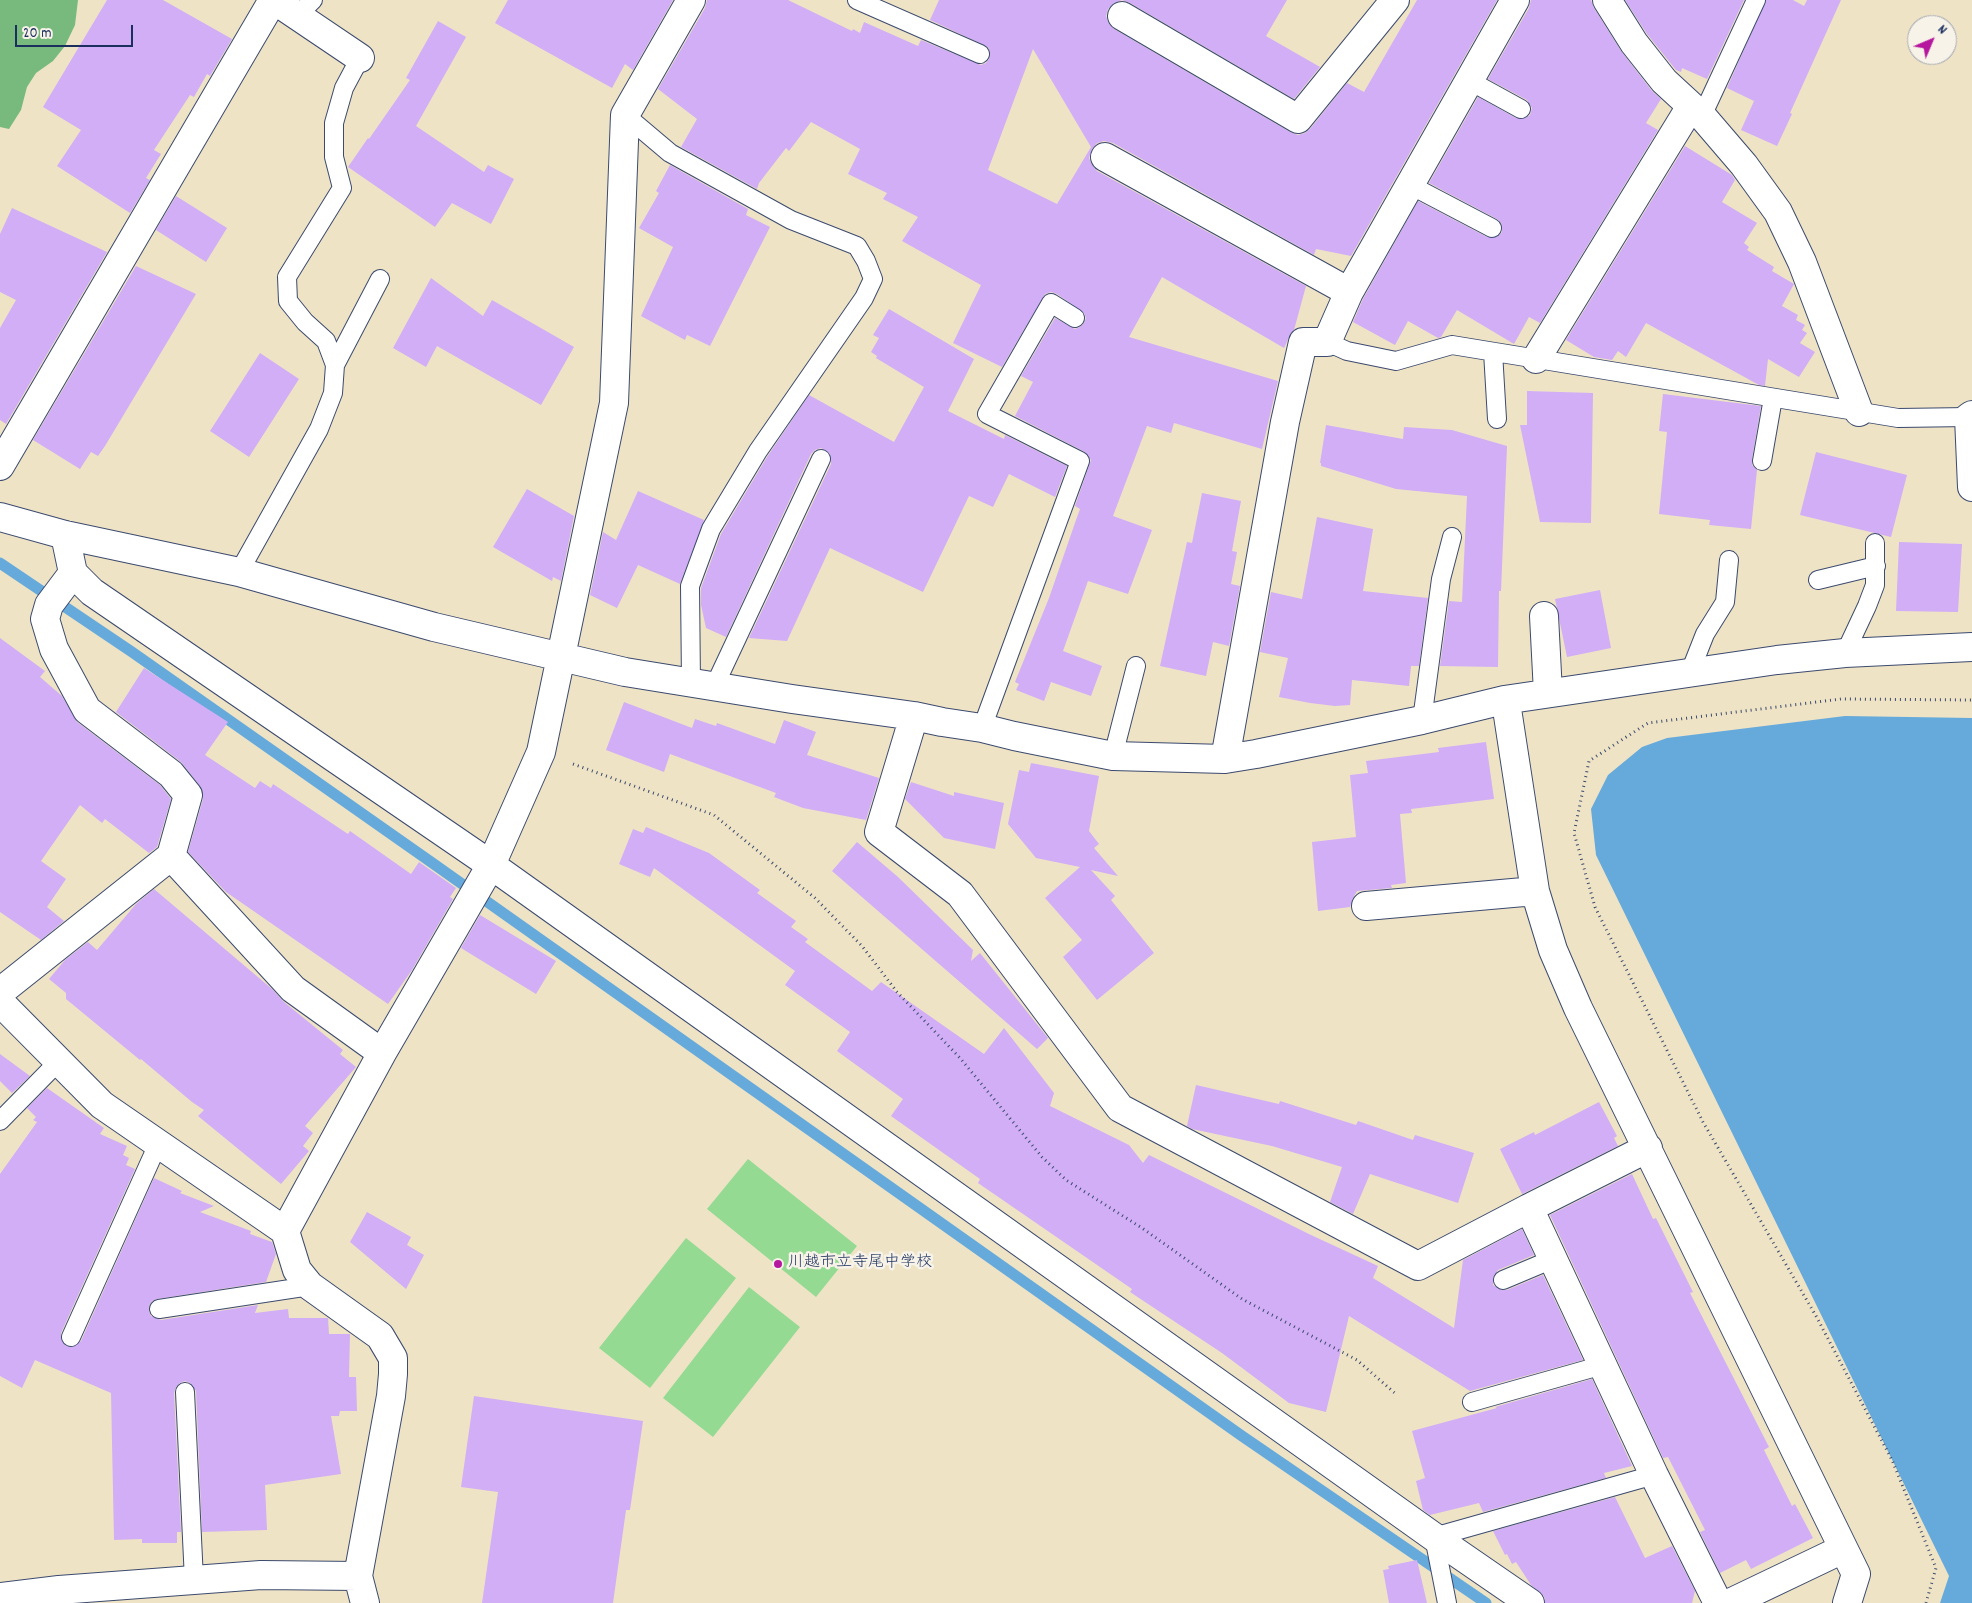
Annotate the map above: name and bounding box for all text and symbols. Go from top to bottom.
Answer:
scale bar [18,15,135,47]
north arrow [1907,15,1957,65]
text: N [1932,21,1951,40]
text: 20 m [23,23,51,45]
place label: 川越市立寺尾中学校 [788,1254,932,1274]
marker: 川越市立寺尾中学校 [772,1258,784,1270]

